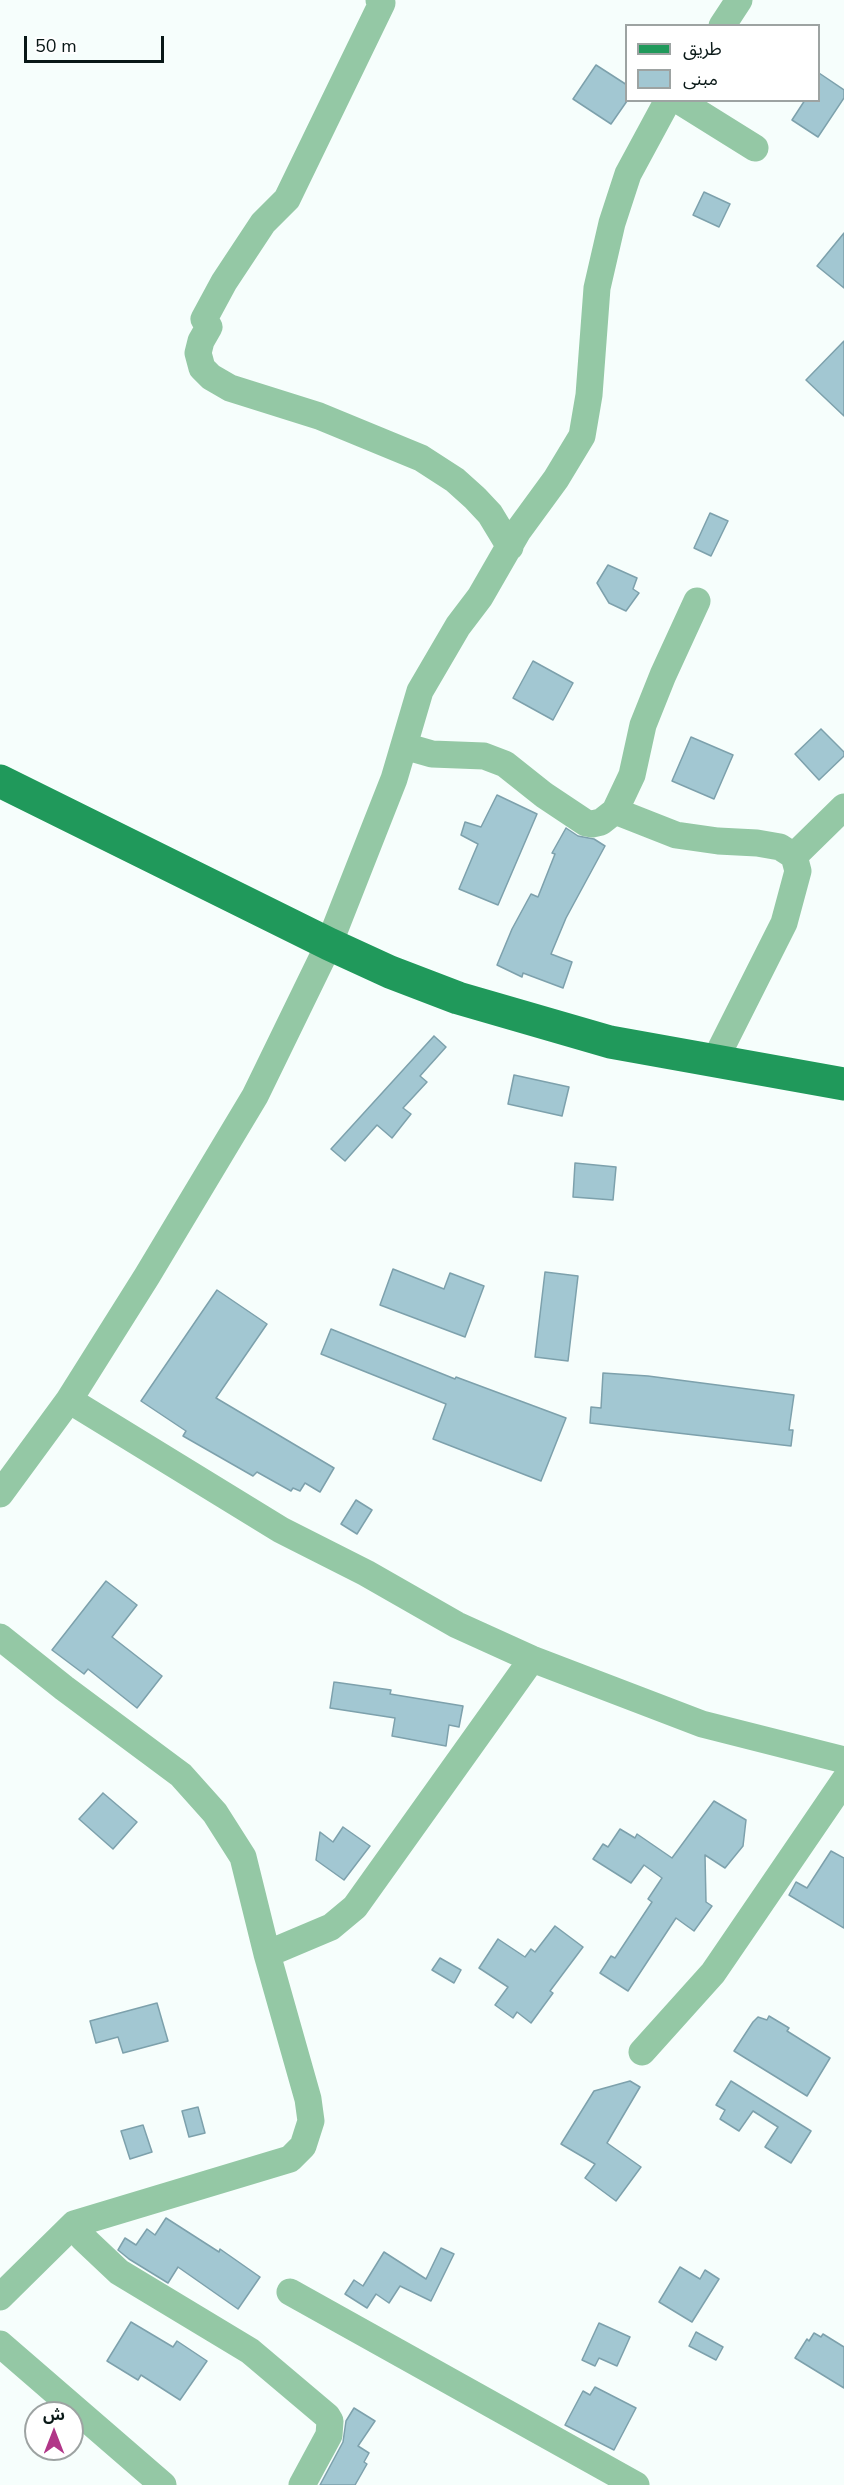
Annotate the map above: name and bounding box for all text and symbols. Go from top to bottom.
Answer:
scale bar [27,24,166,62]
legend [625,24,820,102]
text: 50 m [35,34,77,58]
text: طريق [683,37,722,61]
text: مبنى [683,67,718,91]
north arrow [24,2401,84,2461]
text: ش [43,2404,65,2426]

